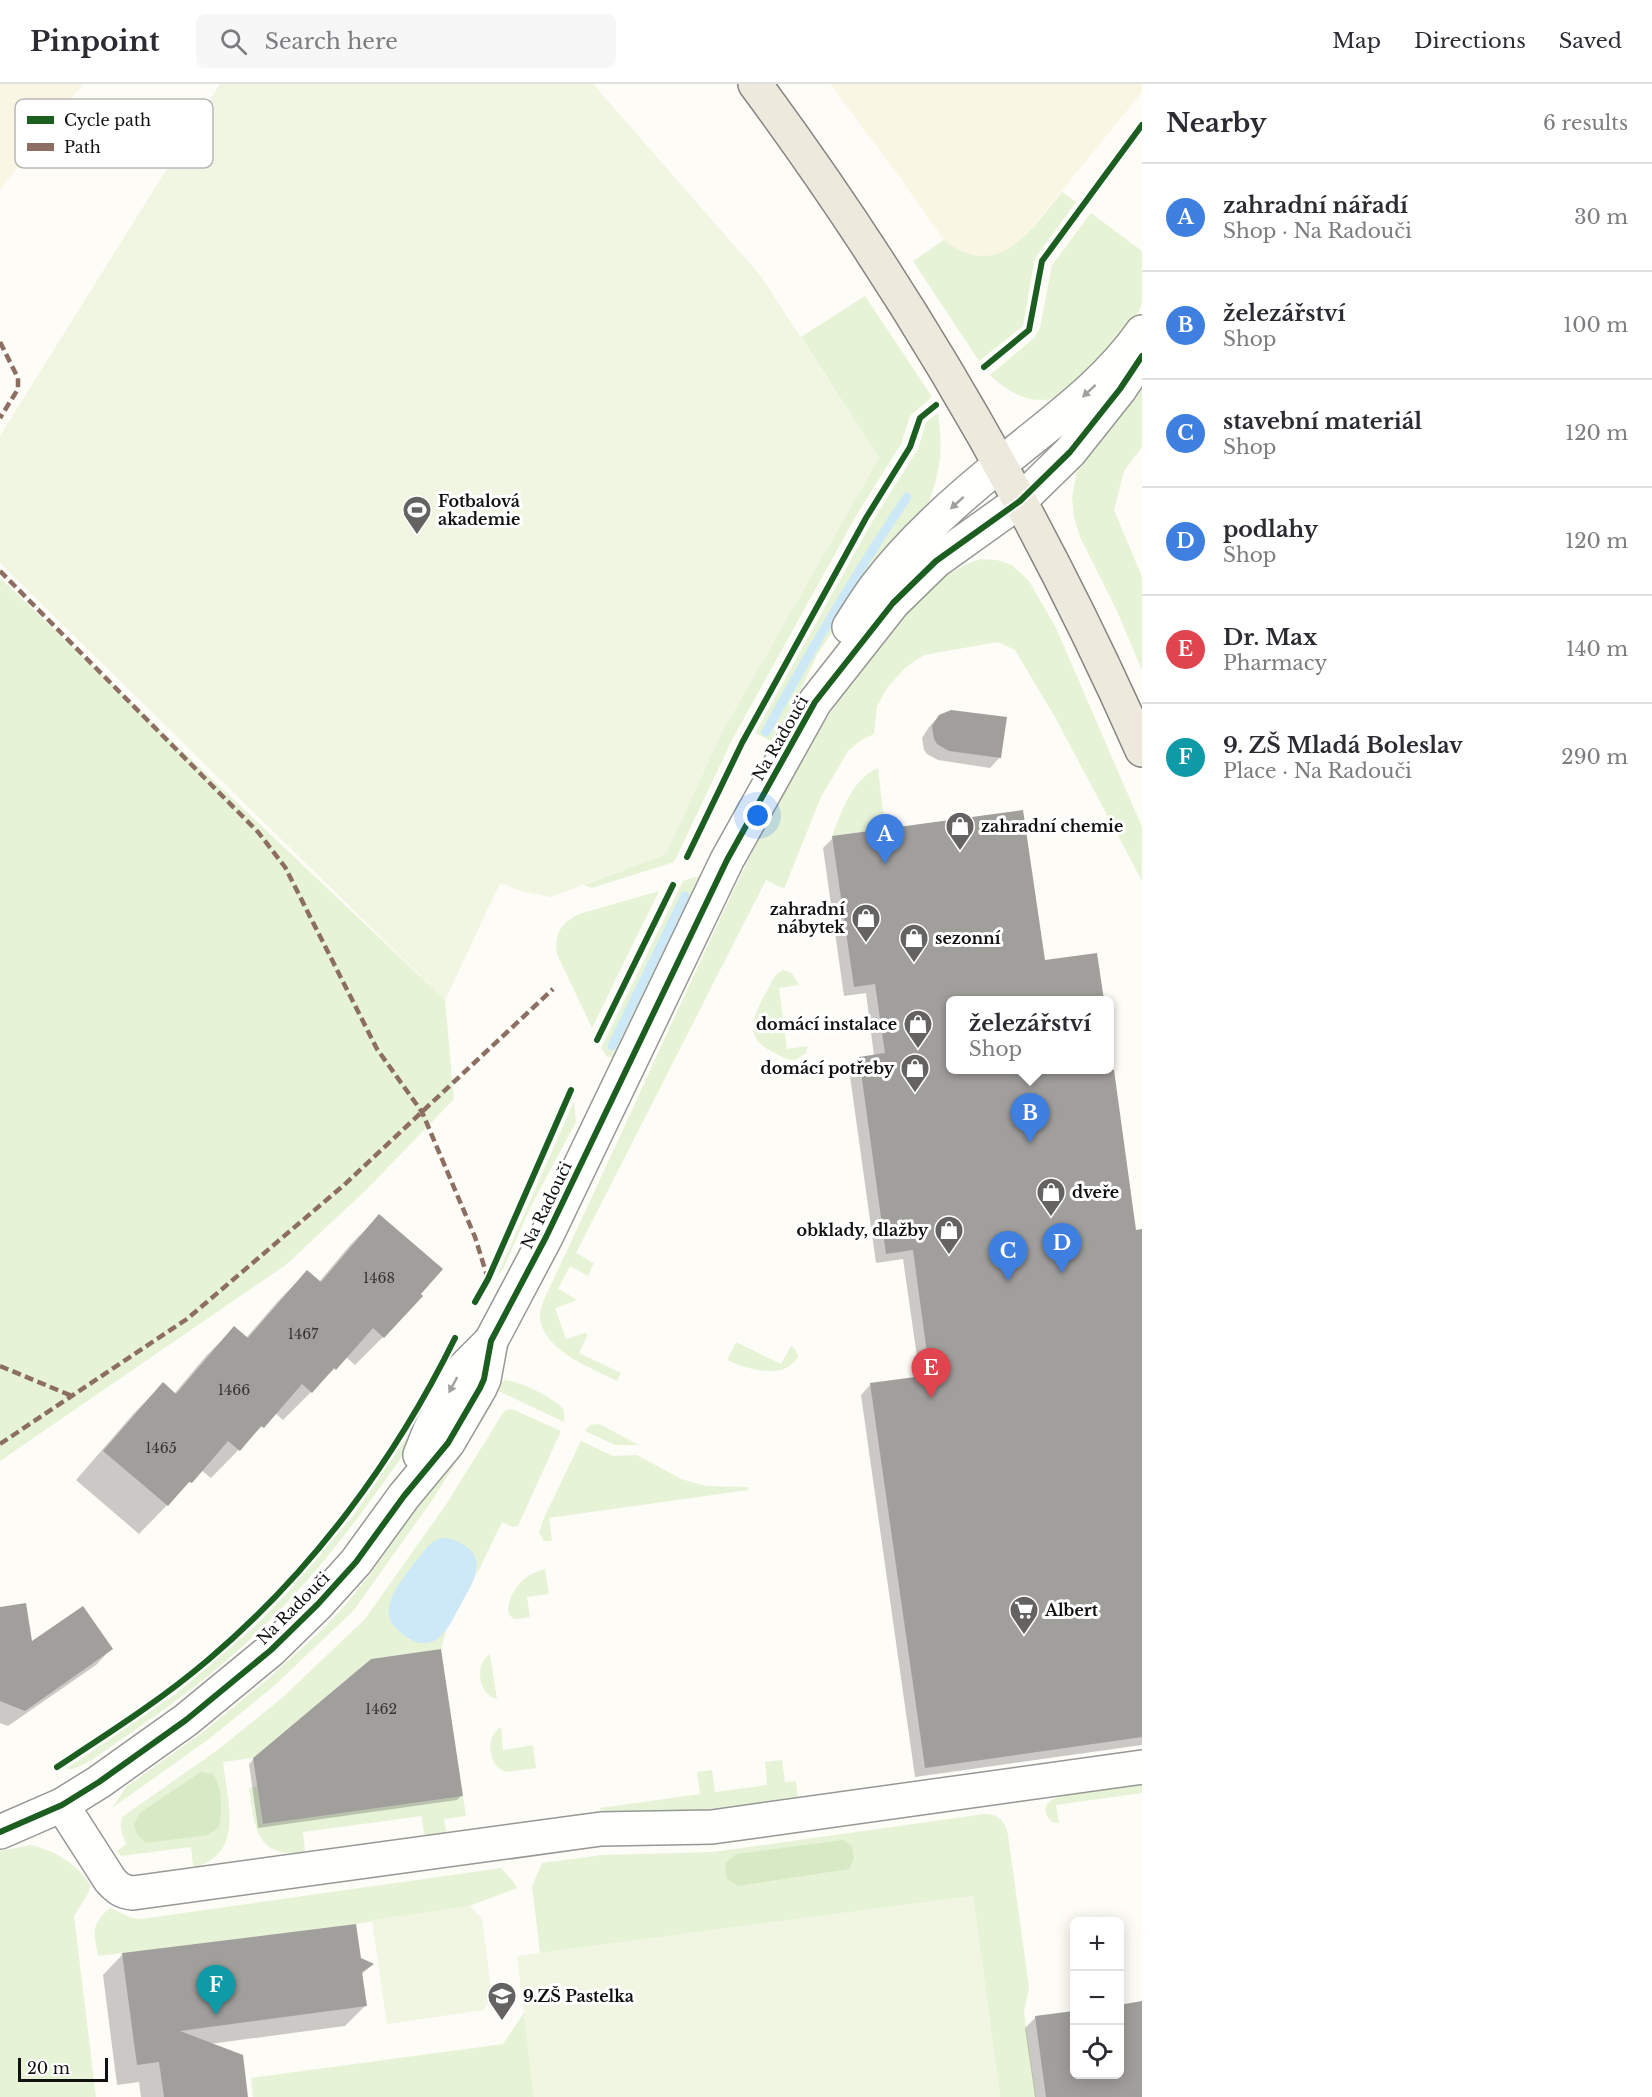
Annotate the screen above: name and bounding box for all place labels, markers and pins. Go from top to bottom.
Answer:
place label: Fotbalová akademie [438,491,520,529]
sports icon: Fotbalová akademie [401,494,433,536]
shop icon: zahradní chemie [944,810,976,852]
pin: A [866,814,904,864]
place label: zahradní chemie [981,816,1123,836]
place label: zahradní nábytek [770,899,845,937]
shop icon: zahradní nábytek [850,902,882,944]
shop icon: sezonní [898,922,930,964]
place label: sezonní [935,928,1001,948]
shop icon: domácí instalace [902,1008,934,1050]
place label: domácí instalace [756,1014,897,1034]
shop icon: domácí potřeby [899,1052,931,1094]
place label: domácí potřeby [761,1058,895,1078]
pin: B [1010,1094,1050,1143]
shop icon: dveře [1035,1176,1067,1218]
place label: dveře [1072,1182,1119,1202]
shop icon: obklady, dlažby [933,1214,965,1256]
place label: obklady, dlažby [797,1220,929,1240]
pin: D [1042,1224,1082,1273]
pin: C [988,1232,1028,1281]
pin: E [912,1348,950,1398]
supermarket icon: Albert [1008,1594,1040,1636]
place label: Albert [1044,1600,1099,1620]
pin: F [196,1966,236,2015]
school or university icon: 9.ZŠ Pastelka [486,1980,518,2022]
place label: 9.ZŠ Pastelka [523,1986,634,2006]

